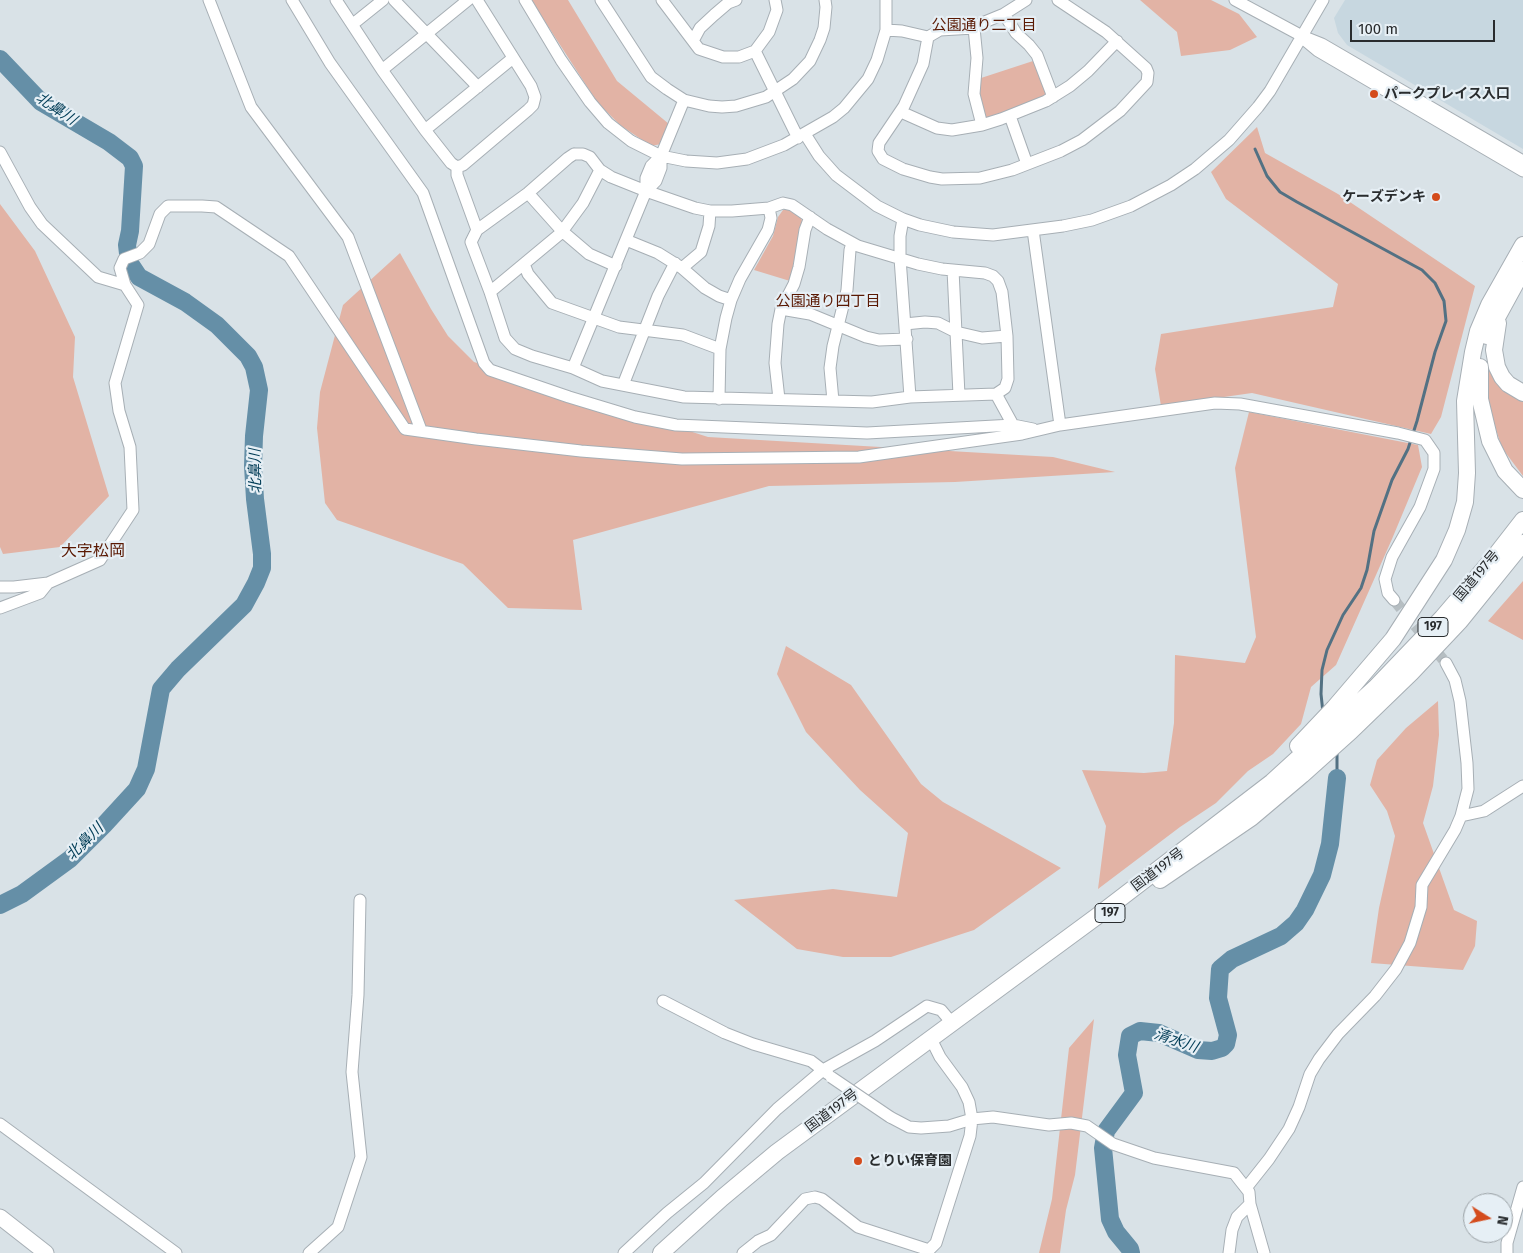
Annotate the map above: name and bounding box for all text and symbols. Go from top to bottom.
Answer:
scale bar [1353,10,1498,42]
district label: 公園通り二丁目 [932,17,1036,35]
text: 100 m [1358,20,1398,38]
place label: パークプレイス入口 [1384,86,1510,102]
marker: パークプレイス入口 [1368,88,1380,100]
water label: 北鼻川 [32,89,80,129]
place label: ケーズデンキ [1342,189,1426,205]
marker: ケーズデンキ [1430,191,1442,203]
district label: 公園通り四丁目 [776,293,880,311]
water label: 北鼻川 [247,448,265,494]
district label: 大字松岡 [61,542,125,562]
street label: 国道197号 [1451,547,1503,605]
road number: 197 [1418,618,1448,636]
water label: 北鼻川 [63,820,107,864]
street label: 国道197号 [1128,845,1188,895]
road number: 197 [1095,904,1125,922]
water label: 清水川 [1152,1025,1200,1057]
street label: 国道197号 [802,1086,862,1136]
place label: とりい保育園 [868,1153,952,1169]
marker: とりい保育園 [852,1155,864,1167]
north arrow [1463,1193,1513,1243]
text: N [1493,1214,1511,1227]

